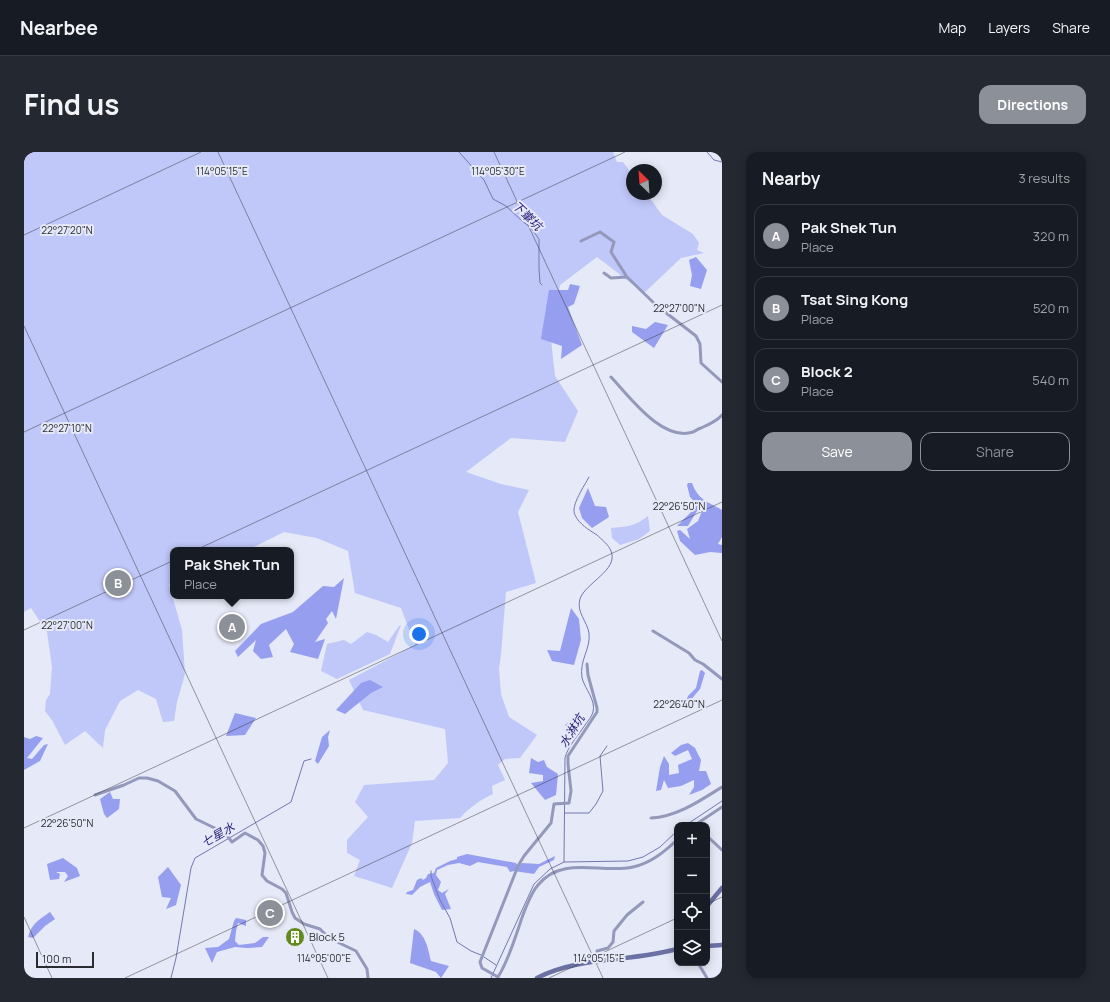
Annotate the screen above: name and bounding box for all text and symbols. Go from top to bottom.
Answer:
text: Nearbee [20,15,98,41]
text: Map [938,18,966,37]
text: Layers [988,18,1030,37]
text: Share [1052,18,1090,37]
text: Find us [24,85,119,123]
button: Directions [979,85,1086,124]
text: 114°05'15"E [196,164,248,178]
text: 114°05'30"E [471,164,525,178]
north arrow [626,164,662,200]
text: Nearby [762,167,820,190]
text: 3 results [1018,169,1070,187]
water label: 下輋坑 [508,197,548,236]
text: Pak Shek Tun [801,217,897,238]
text: 22°27'20"N [41,223,93,237]
text: A [772,227,780,245]
text: 320 m [1033,227,1069,245]
text: Place [801,238,834,256]
text: Tsat Sing Kong [801,289,908,310]
text: B [772,299,780,317]
text: 520 m [1033,299,1069,317]
text: 22°27'00"N [653,301,705,315]
text: Place [801,310,834,328]
text: Block 2 [801,361,853,382]
text: C [771,371,781,389]
text: 540 m [1032,371,1069,389]
text: Place [801,382,834,400]
text: 22°27'10"N [42,421,92,435]
button: Save [762,432,912,471]
button: Share [920,432,1070,471]
text: 22°26'50"N [653,499,705,513]
popup [170,547,294,599]
text: Pak Shek Tun [184,554,280,575]
pin: B [105,568,131,598]
text: Place [184,575,217,593]
pin: A [219,612,245,642]
text: 22°27'00"N [41,618,93,632]
your location [409,624,429,644]
text: 22°26'40"N [653,697,705,711]
water label: 水淋坑 [555,709,589,751]
text: 22°26'50"N [41,816,93,830]
water label: 七星水 [198,818,238,851]
map controls [674,822,710,966]
button: + [674,822,710,858]
button: − [674,858,710,894]
button: locate [674,894,710,930]
pin: C [257,898,283,928]
building icon: Block 5 [284,926,306,948]
place label: Block 5 [309,929,345,944]
button: layers [674,930,710,966]
scale bar [36,950,94,969]
text: 100 m [42,951,71,966]
text: 114°05'00"E [297,951,351,965]
text: 114°05'15"E [573,951,625,965]

